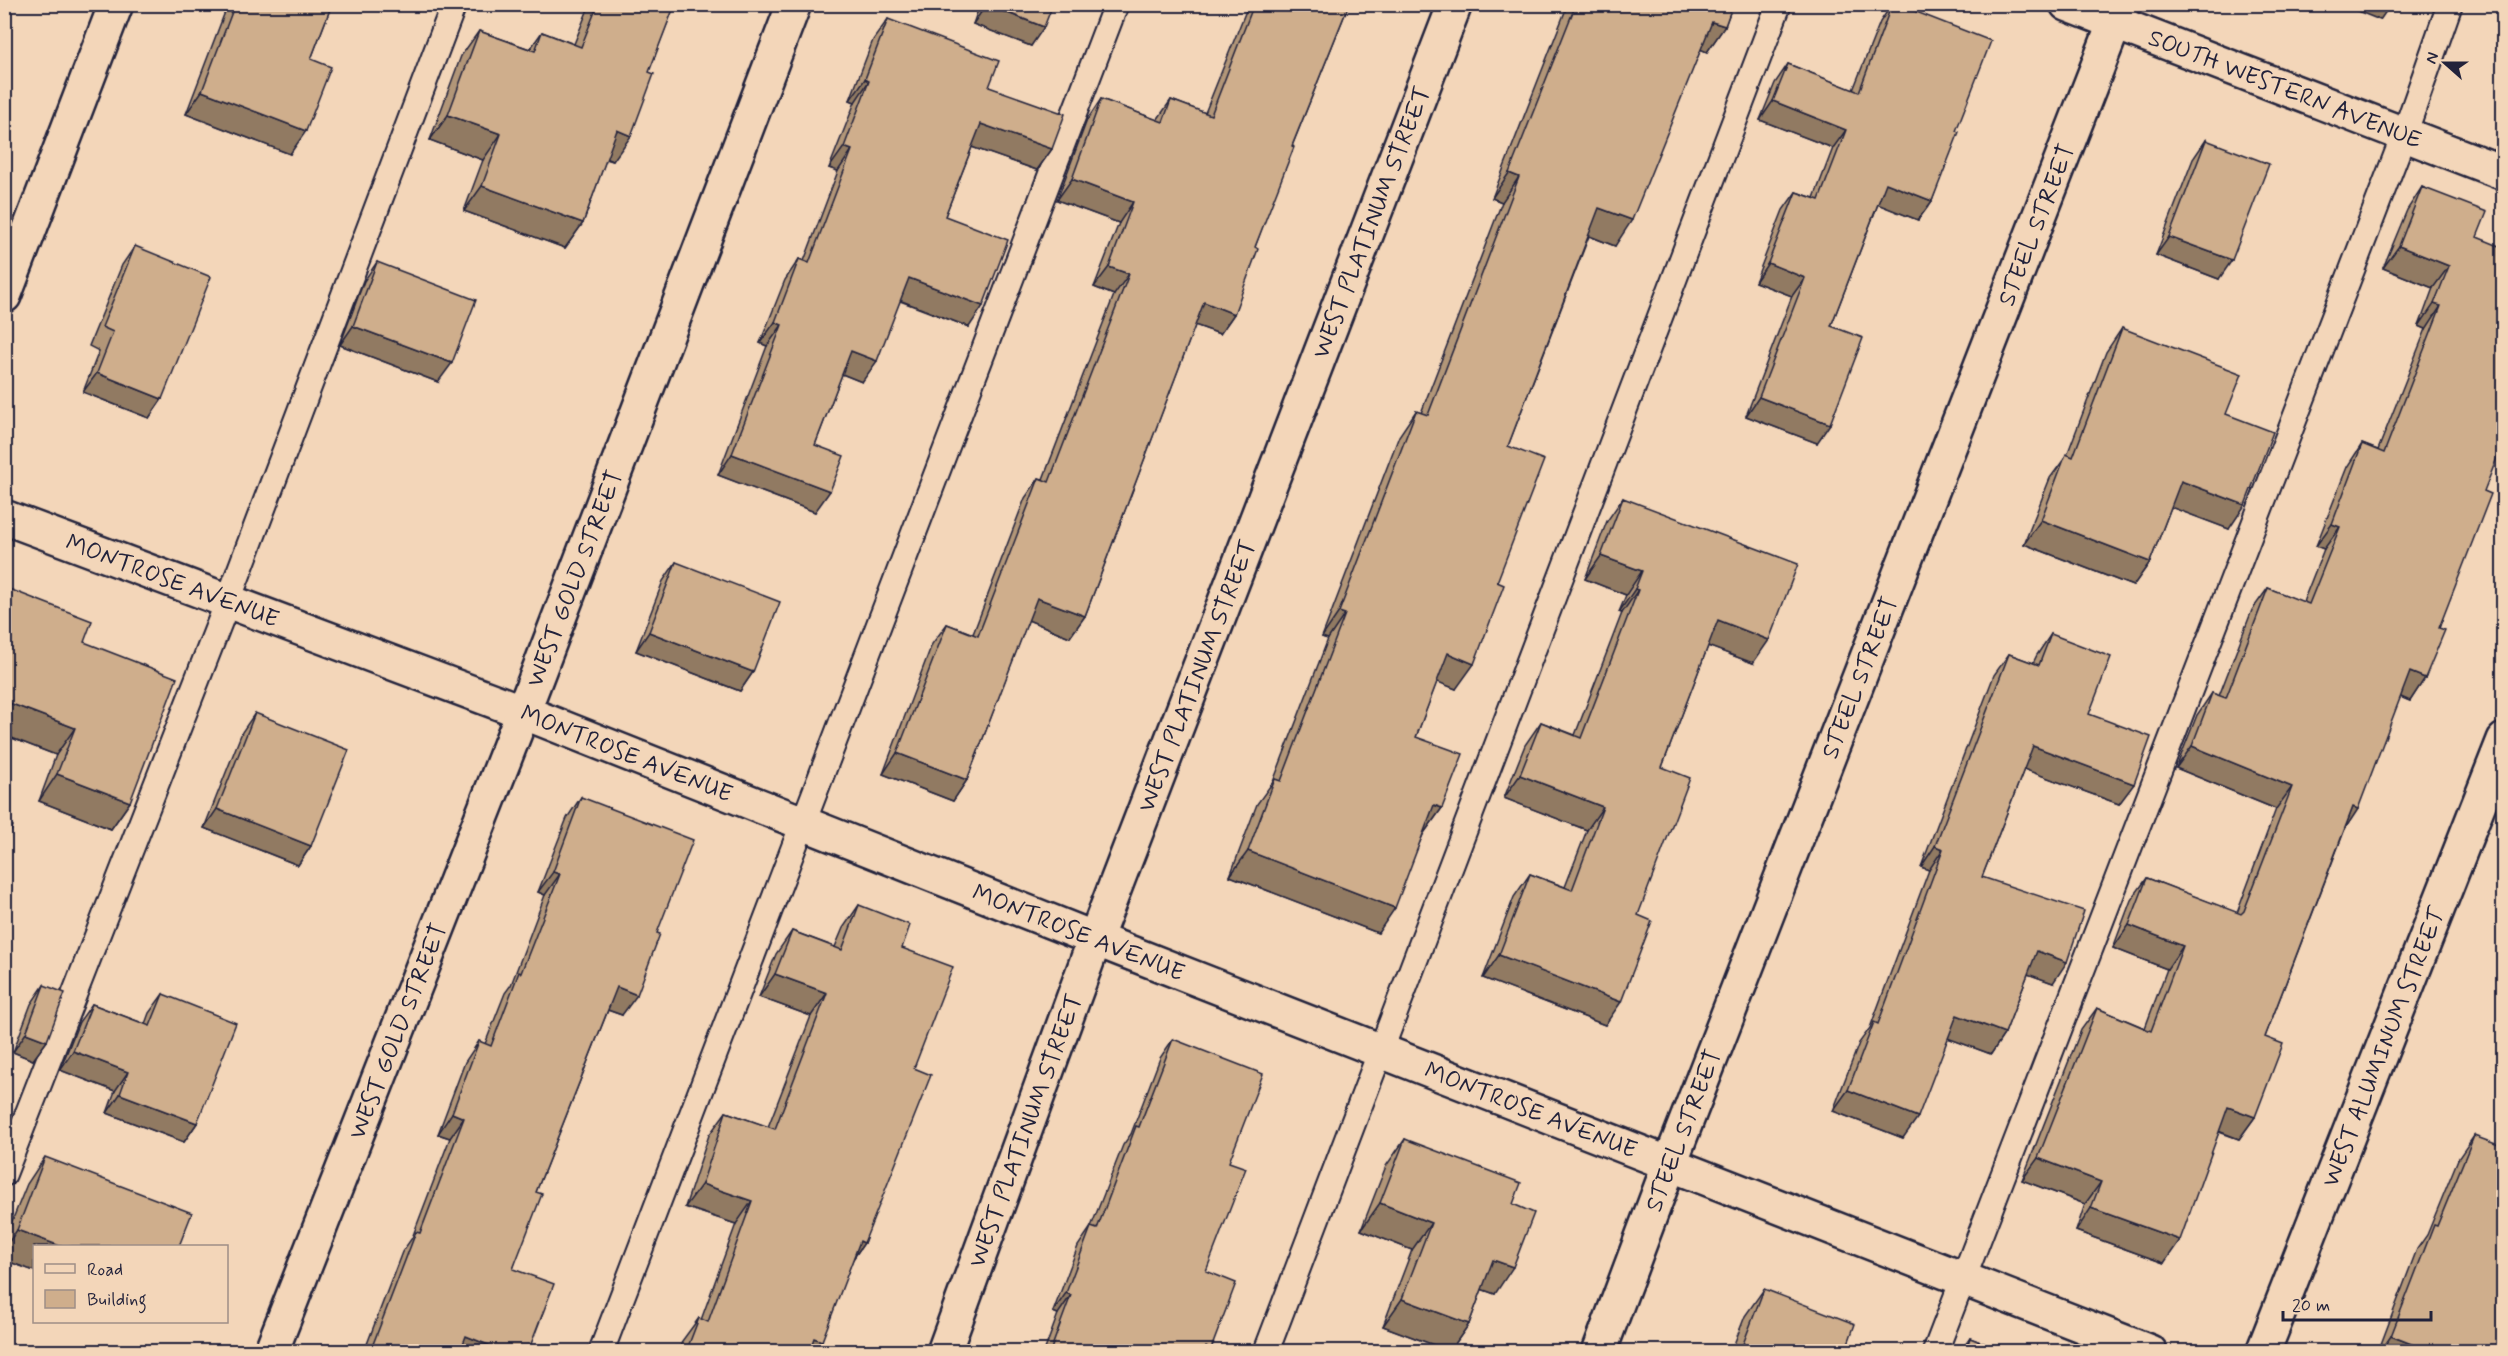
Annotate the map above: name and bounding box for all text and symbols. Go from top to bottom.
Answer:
street label: SOUTH WESTERN AVENUE [2144,23,2426,157]
north arrow [2415,33,2475,93]
text: N [2421,49,2444,67]
street label: WEST PLATINUM STREET [1306,82,1439,363]
street label: STEEL STREET [1992,140,2083,311]
street label: WEST GOLD STREET [520,466,631,692]
street label: MONTROSE AVENUE [61,528,283,636]
street label: WEST PLATINUM STREET [1131,536,1264,817]
street label: STEEL STREET [1815,593,1906,764]
street label: MONTROSE AVENUE [516,699,737,811]
street label: MONTROSE AVENUE [967,878,1188,989]
street label: WEST ALUMINUM STREET [2316,902,2454,1192]
street label: WEST GOLD STREET [342,919,455,1144]
street label: WEST PLATINUM STREET [962,990,1091,1272]
street label: STEEL STREET [1639,1045,1730,1216]
street label: MONTROSE AVENUE [1420,1056,1641,1167]
legend [33,1245,228,1323]
text: Road [87,1258,123,1282]
scale bar [2283,1284,2432,1322]
text: Building [87,1288,147,1314]
text: 20 m [2292,1294,2330,1318]

